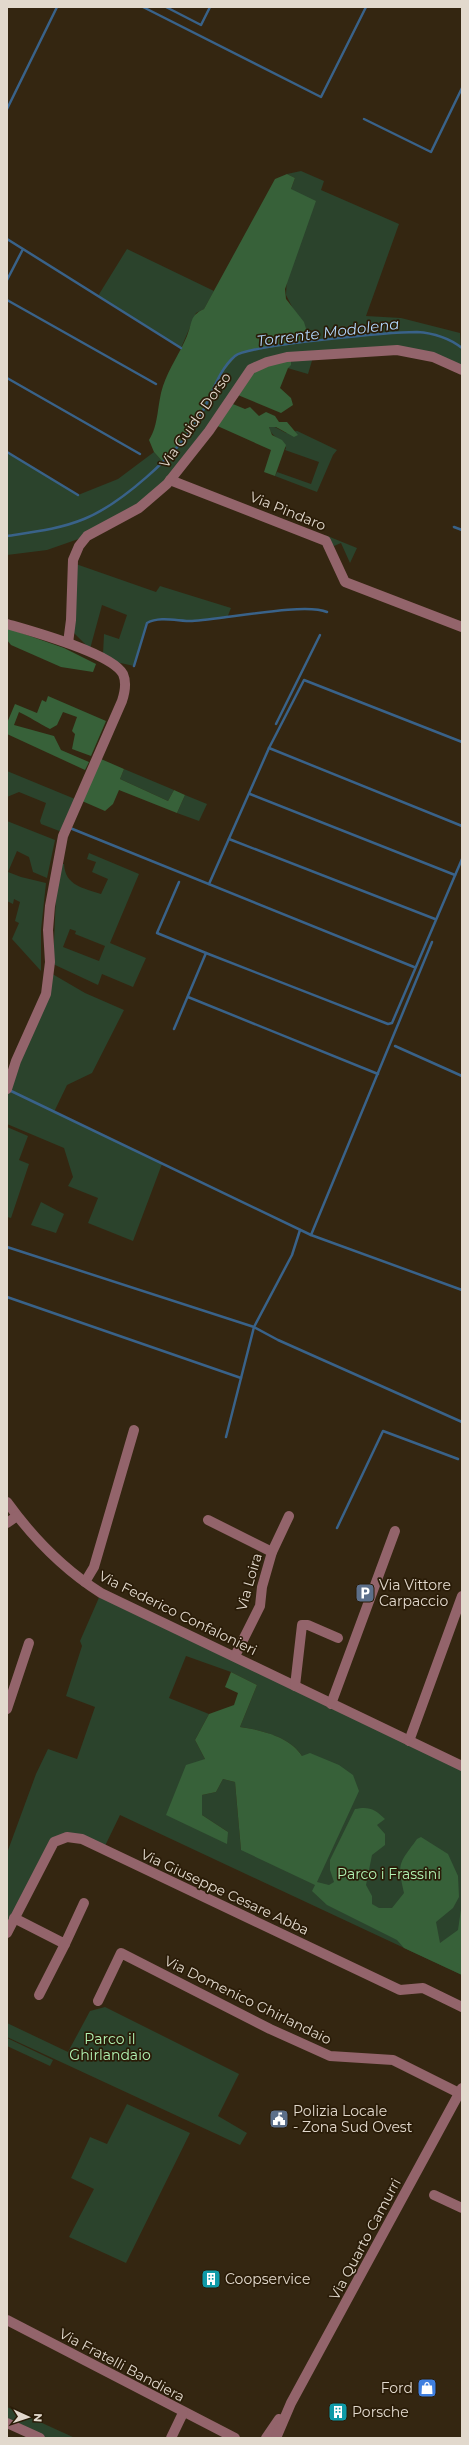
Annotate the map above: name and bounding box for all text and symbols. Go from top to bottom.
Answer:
water label: Torrente Modolena [256,314,400,350]
street label: Via Guido Dorso [155,369,235,471]
street label: Via Pindaro [247,488,329,534]
street label: Via Loira [232,1551,266,1613]
street label: Via Federico Confalonieri [96,1567,260,1659]
place label: Via Vittore Carpaccio [379,1576,451,1610]
parking icon: Via Vittore Carpaccio [354,1582,376,1604]
street label: Via Giuseppe Cesare Abba [138,1845,312,1939]
park label: Parco i Frassini [337,1865,441,1883]
street label: Via Domenico Ghirlandaio [162,1952,335,2048]
park label: Parco il Ghirlandaio [69,2030,151,2064]
place label: Polizia Locale - Zona Sud Ovest [293,2102,413,2136]
public building icon: Polizia Locale - Zona Sud Ovest [268,2108,290,2130]
street label: Via Quarto Camurri [325,2175,405,2303]
building icon: Coopservice [200,2268,222,2290]
place label: Coopservice [225,2270,310,2288]
street label: Via Fratelli Bandiera [56,2324,188,2406]
shop icon: Ford [416,2377,438,2399]
place label: Ford [381,2379,413,2397]
north arrow [8,2397,48,2437]
building icon: Porsche [327,2401,349,2423]
place label: Porsche [352,2403,409,2421]
text: N [31,2413,45,2422]

